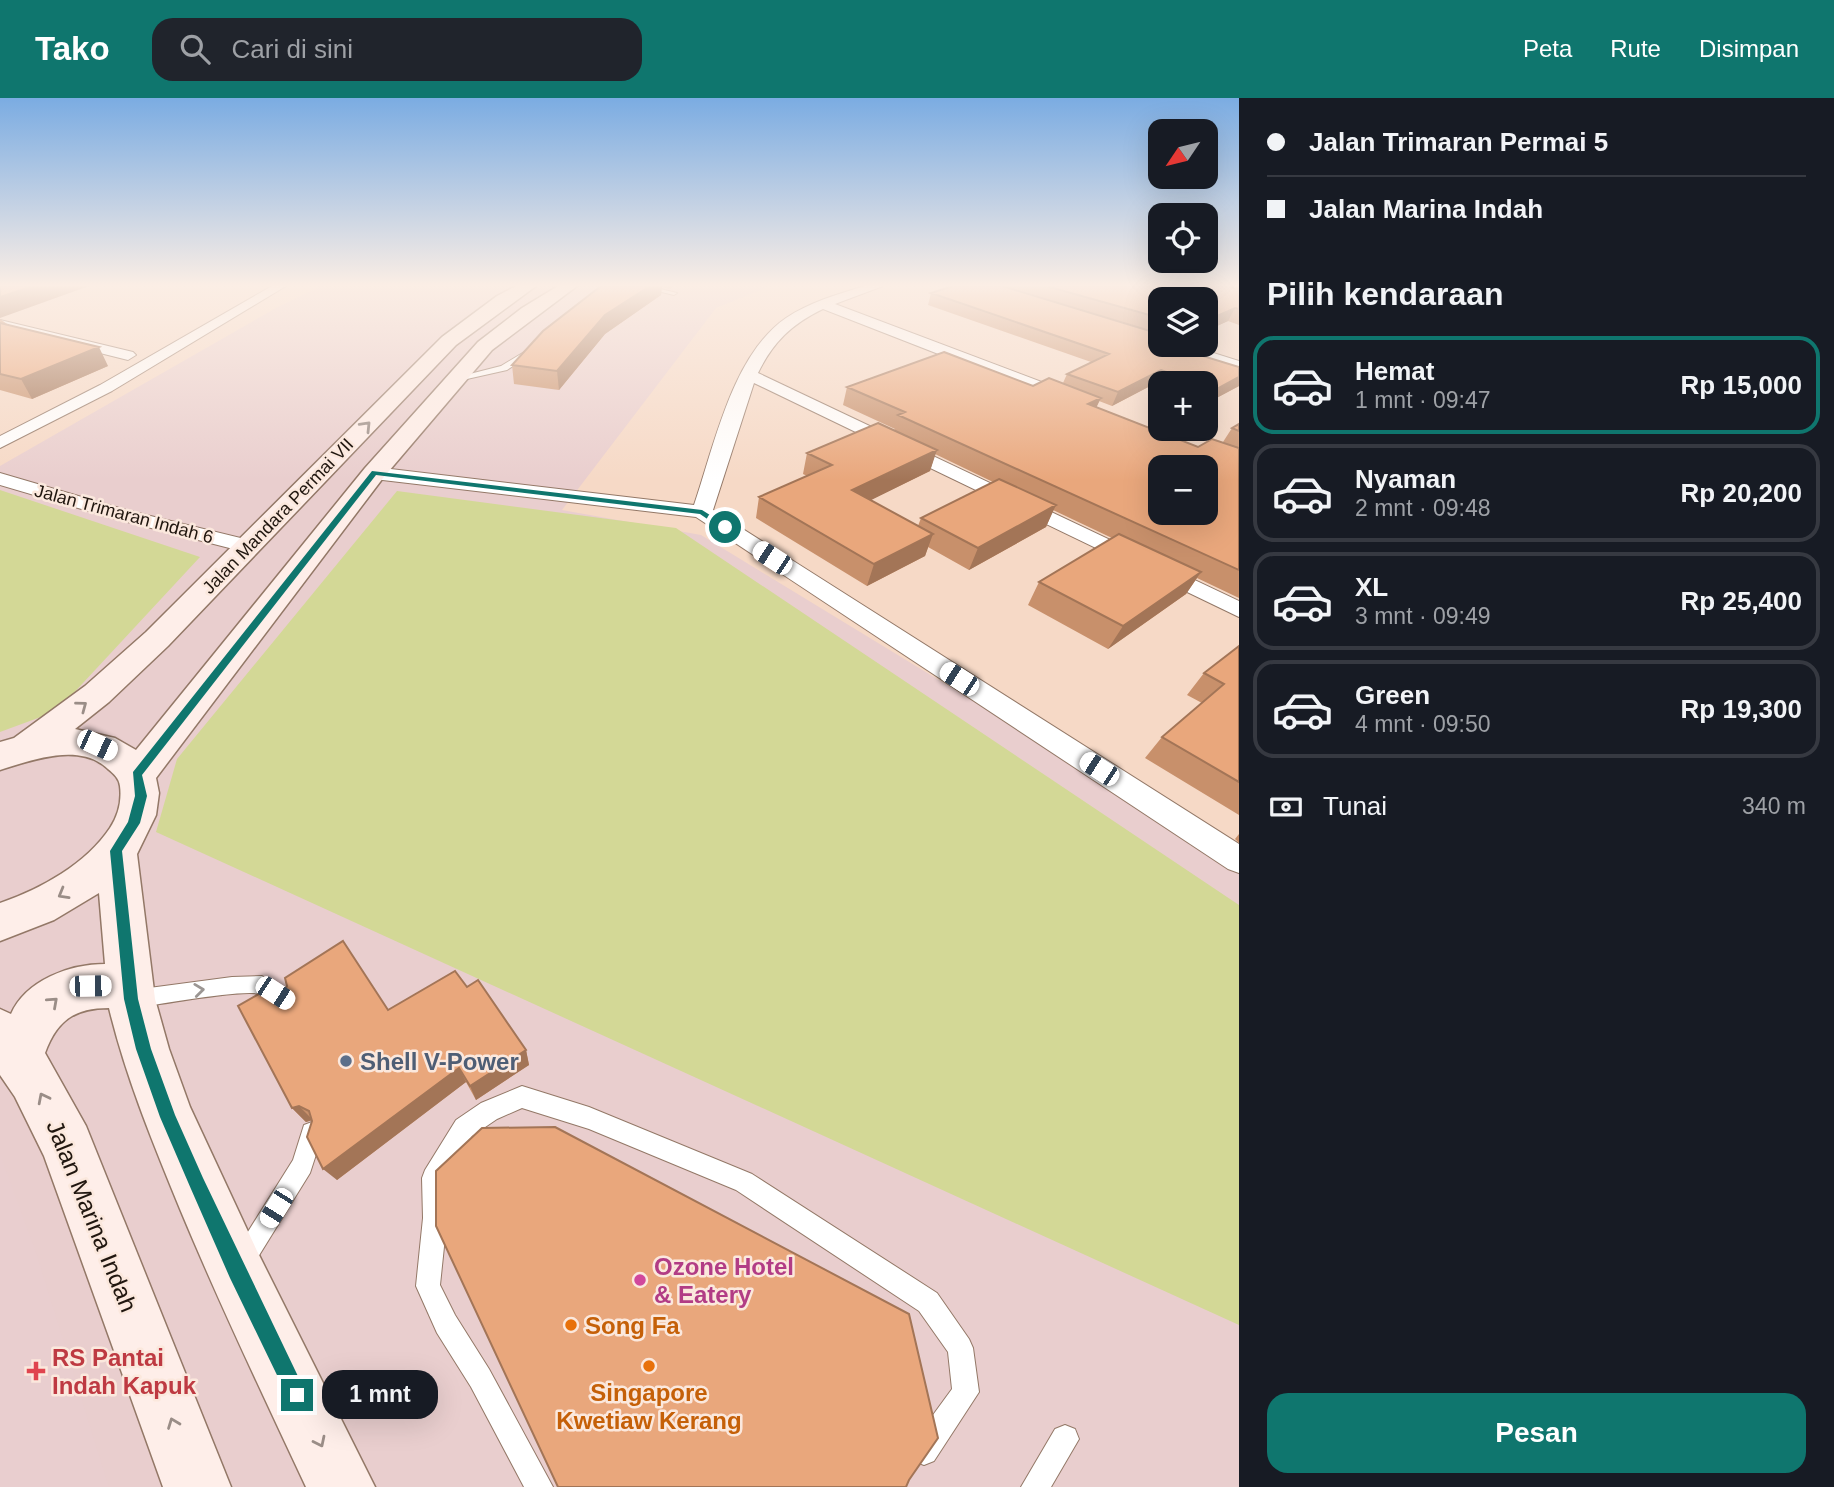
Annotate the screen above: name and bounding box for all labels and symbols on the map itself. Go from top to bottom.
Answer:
north arrow [1148,119,1218,189]
one-way arrow [357,421,370,434]
street label: Jalan Mandara Permai VII [199,434,357,598]
street label: Jalan Trimaran Indah 6 [32,481,216,547]
route start [709,511,741,543]
car [749,538,796,578]
car [936,659,983,699]
one-way arrow [74,701,87,714]
car [74,727,121,763]
car [1076,749,1123,789]
one-way arrow [58,886,71,899]
car [252,973,299,1013]
car [69,975,112,997]
one-way arrow [193,983,205,998]
one-way arrow [45,997,58,1010]
place label: Shell V-Power [360,1048,519,1075]
marker: Shell V-Power [338,1053,354,1069]
one-way arrow [38,1093,52,1105]
street label: Jalan Marina Indah [41,1116,143,1316]
car [256,1185,297,1231]
place label: Ozone Hotel & Eatery [654,1253,794,1308]
marker: Ozone Hotel & Eatery [632,1272,648,1288]
place label: Song Fa [585,1312,680,1339]
marker: Song Fa [563,1317,579,1333]
place label: RS Pantai Indah Kapuk [52,1344,197,1399]
marker: Singapore Kwetiaw Kerang [641,1358,657,1374]
marker: RS Pantai Indah Kapuk [26,1361,46,1381]
callout: 1 mnt [322,1370,437,1420]
route end [281,1379,313,1411]
place label: Singapore Kwetiaw Kerang [556,1379,742,1434]
one-way arrow [167,1418,181,1430]
one-way arrow [311,1435,325,1447]

